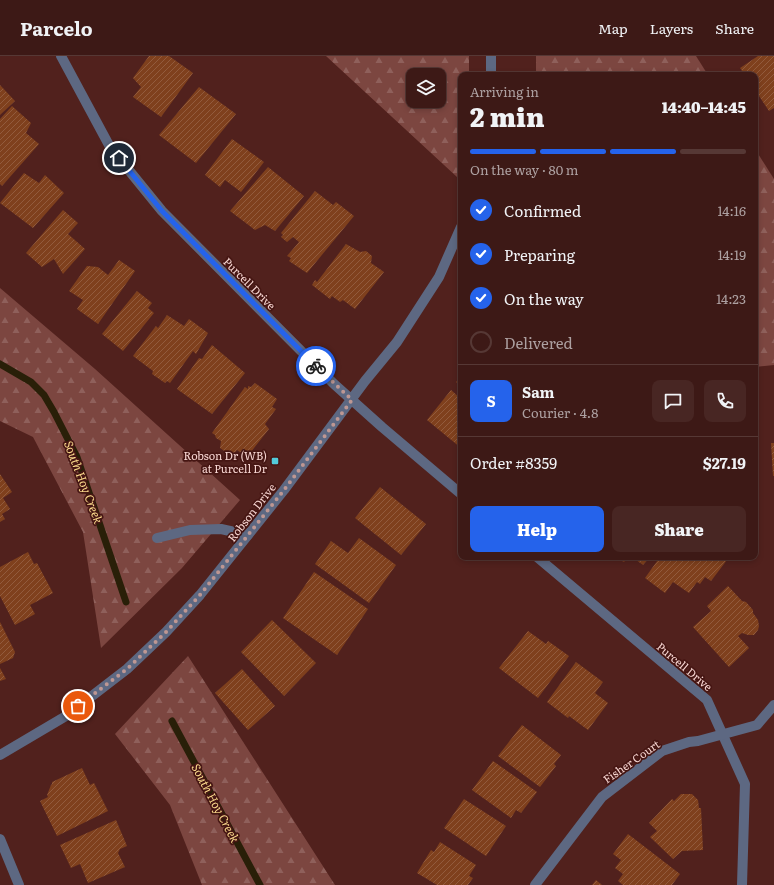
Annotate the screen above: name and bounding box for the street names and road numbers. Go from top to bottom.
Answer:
street label: Purcell Drive [220,253,280,313]
street label: Robson Drive [223,479,279,544]
street label: Purcell Drive [654,638,716,694]
street label: Fisher Court [599,735,663,787]

